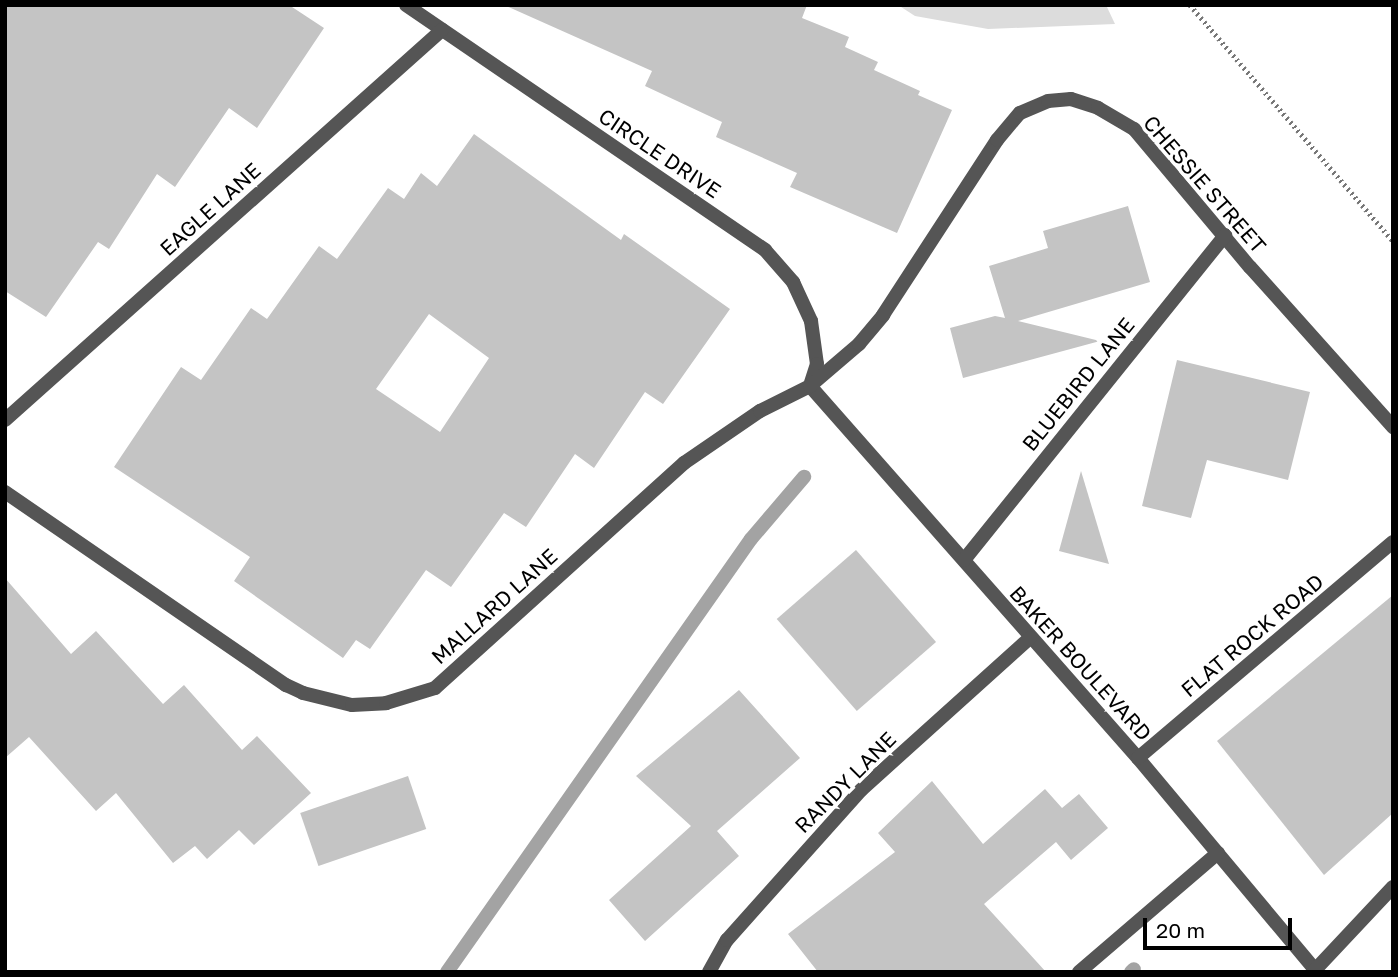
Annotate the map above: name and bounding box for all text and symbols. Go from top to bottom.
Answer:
street label: CIRCLE DRIVE [594,103,726,203]
street label: CHESSIE STREET [1138,110,1272,258]
street label: EAGLE LANE [154,157,266,261]
street label: BLUEBIRD LANE [1017,312,1139,456]
street label: MALLARD LANE [426,543,562,669]
street label: FLAT ROCK ROAD [1176,568,1328,702]
street label: BAKER BOULEVARD [1005,580,1157,746]
street label: RANDY LANE [789,726,901,838]
scale bar [1146,904,1295,948]
text: 20 m [1156,917,1205,943]

